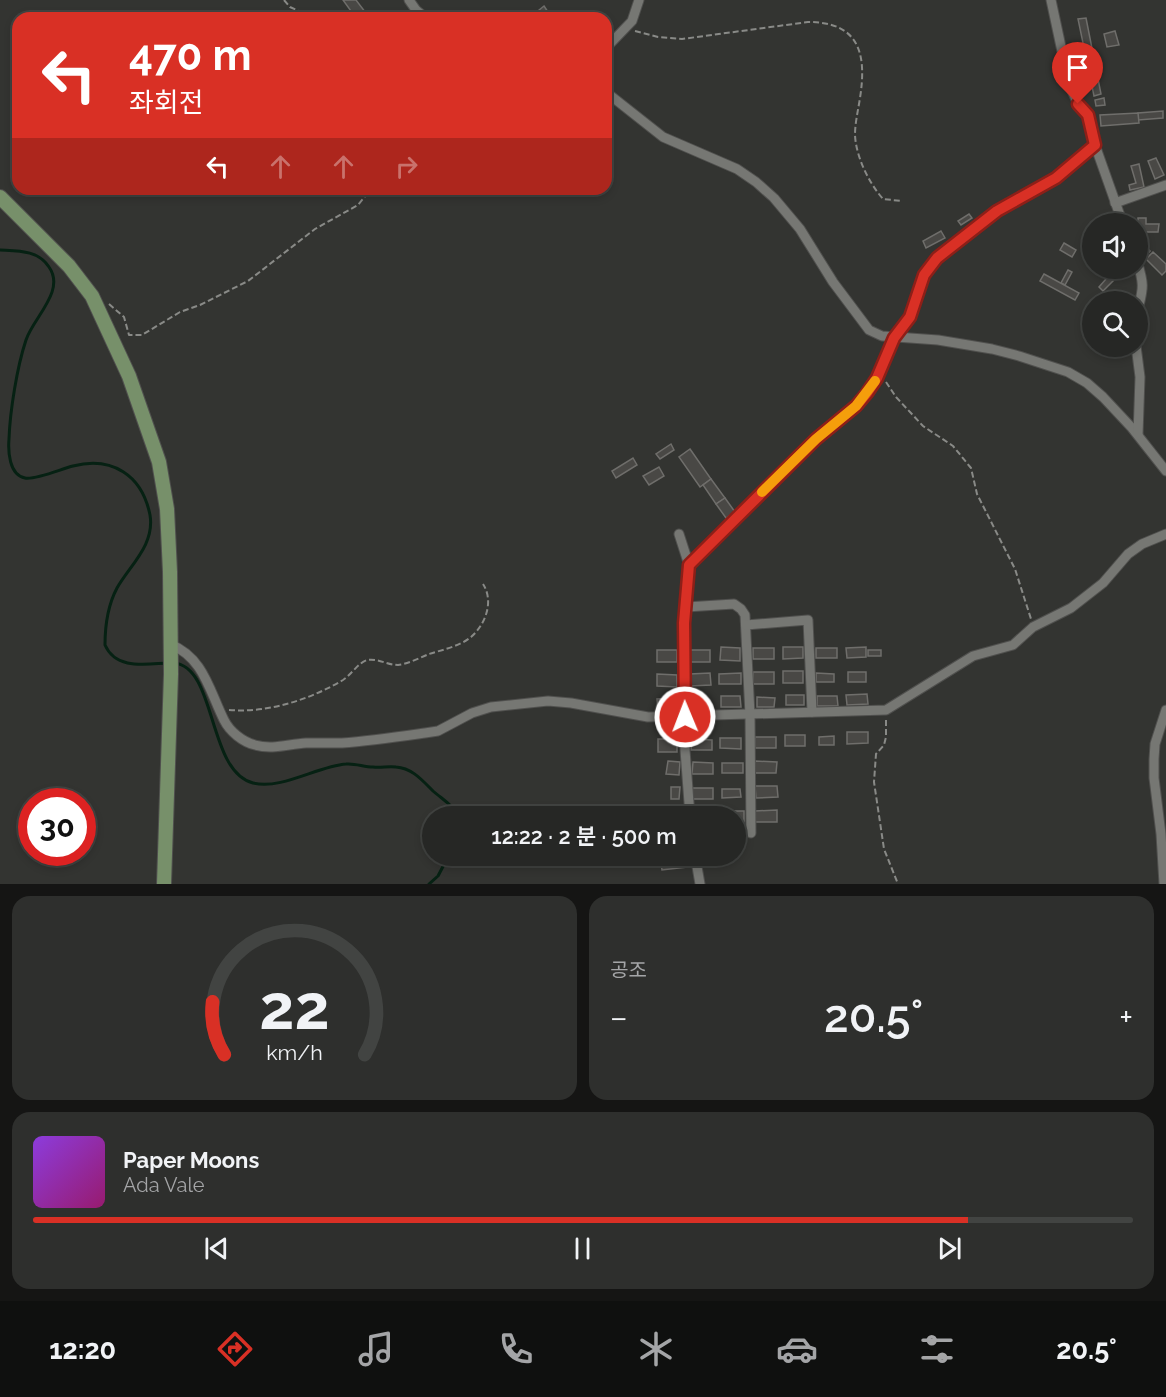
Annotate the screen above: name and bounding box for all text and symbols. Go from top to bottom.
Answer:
text: 470 m [129,31,252,80]
icon: left [30,36,108,114]
pin [1052,42,1103,104]
icon: arrive [1061,51,1094,84]
text: 좌회전 [129,87,204,118]
icon: left [201,150,234,183]
icon: ahead [264,150,297,183]
icon: ahead [327,150,360,183]
icon: right [390,150,423,183]
map controls [1082,213,1148,357]
button: sound [1082,213,1148,279]
button: search [1082,291,1148,357]
position arrow [653,685,717,749]
speed limit sign: 30 [18,788,96,866]
text: 12:22 · 2 분 · 500 m [491,823,677,849]
text: 공조 [610,958,647,982]
text: 22 [259,970,330,1044]
text: 20.5° [824,990,923,1043]
text: − [610,998,628,1037]
text: + [1119,998,1133,1037]
text: km/h [266,1040,323,1065]
text: Paper Moons [123,1147,259,1173]
text: Ada Vale [123,1173,205,1197]
icon: previous [200,1232,233,1265]
icon: pause [566,1232,599,1265]
icon: next [933,1232,966,1265]
icon: directions [214,1328,256,1370]
icon: music [355,1328,397,1370]
icon: phone [495,1328,537,1370]
icon: climate [635,1328,677,1370]
icon: car [776,1328,818,1370]
icon: filters [916,1328,958,1370]
text: 12:20 [49,1334,116,1365]
text: 20.5° [1056,1334,1117,1365]

